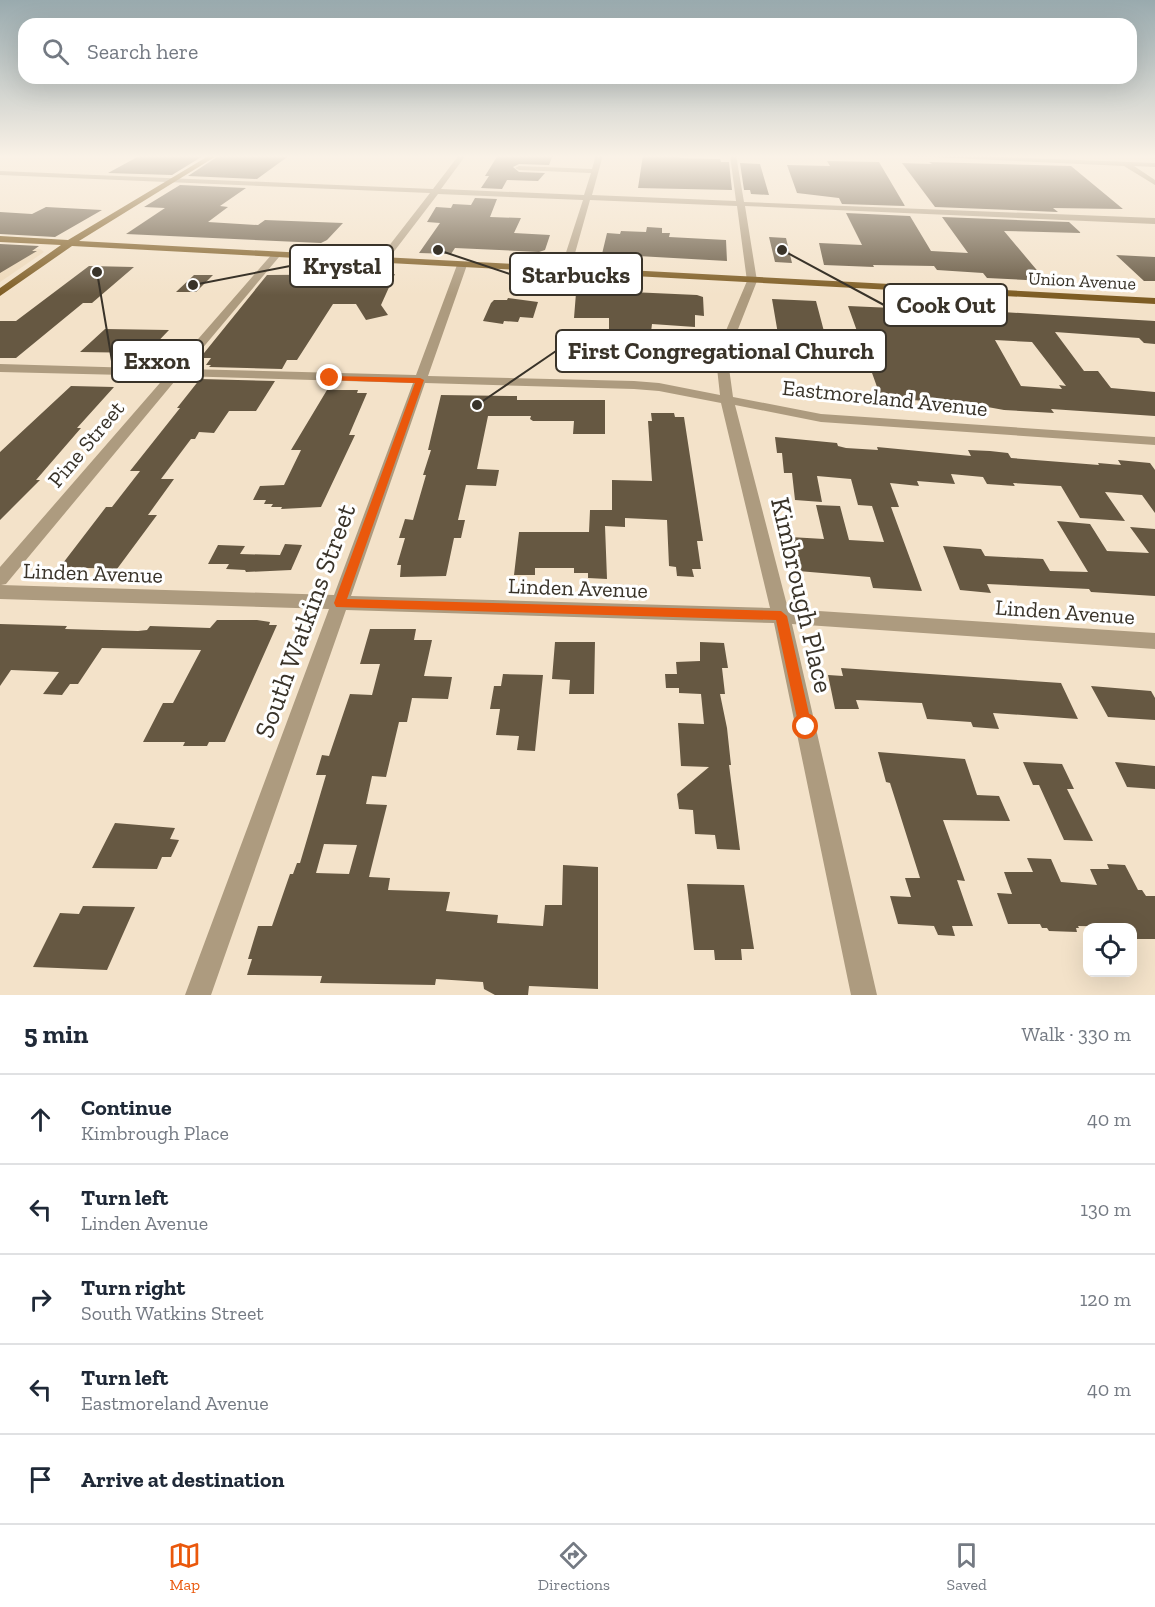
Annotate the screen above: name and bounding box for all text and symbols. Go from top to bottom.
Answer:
search box [18,18,1137,84]
icon: search [39,35,72,68]
text: Search here [87,38,198,65]
callout: Krystal [290,245,393,287]
text: Krystal [303,251,381,280]
callout: Starbucks [510,253,642,295]
text: Starbucks [522,260,630,289]
street label: Union Avenue [1028,267,1136,295]
callout: Cook Out [884,284,1007,326]
text: Cook Out [897,290,996,319]
callout: First Congregational Church [556,330,886,372]
text: First Congregational Church [568,336,874,365]
callout: Exxon [112,340,203,382]
text: Exxon [124,346,190,375]
route end [316,364,342,390]
street label: Eastmoreland Avenue [781,374,989,422]
street label: Pine Street [42,395,131,493]
street label: Kimbrough Place [764,494,840,696]
street label: South Watkins Street [248,500,362,742]
street label: Linden Avenue [23,557,163,589]
street label: Linden Avenue [508,572,648,604]
street label: Linden Avenue [994,594,1136,630]
route start [792,713,818,739]
map controls [1083,923,1137,977]
button: locate [1083,923,1137,977]
text: 5 min [24,1018,88,1050]
text: Walk · 330 m [1021,1022,1131,1046]
text: Continue [81,1094,172,1121]
icon: ahead [24,1103,57,1136]
text: 40 m [1087,1107,1131,1131]
text: Kimbrough Place [81,1121,229,1145]
text: Turn left [81,1184,168,1211]
icon: left [24,1193,57,1226]
text: 130 m [1080,1197,1131,1221]
text: Linden Avenue [81,1211,208,1235]
text: Turn right [81,1274,185,1301]
icon: right [24,1283,57,1316]
text: 120 m [1080,1287,1131,1311]
text: South Watkins Street [81,1301,264,1325]
text: Turn left [81,1364,168,1391]
icon: left [24,1373,57,1406]
text: 40 m [1087,1377,1131,1401]
text: Eastmoreland Avenue [81,1391,269,1415]
icon: arrive [24,1463,57,1496]
text: Arrive at destination [81,1466,284,1493]
tab: Map [168,1539,201,1594]
tab: Directions [538,1539,610,1594]
tab: Saved [947,1539,987,1594]

